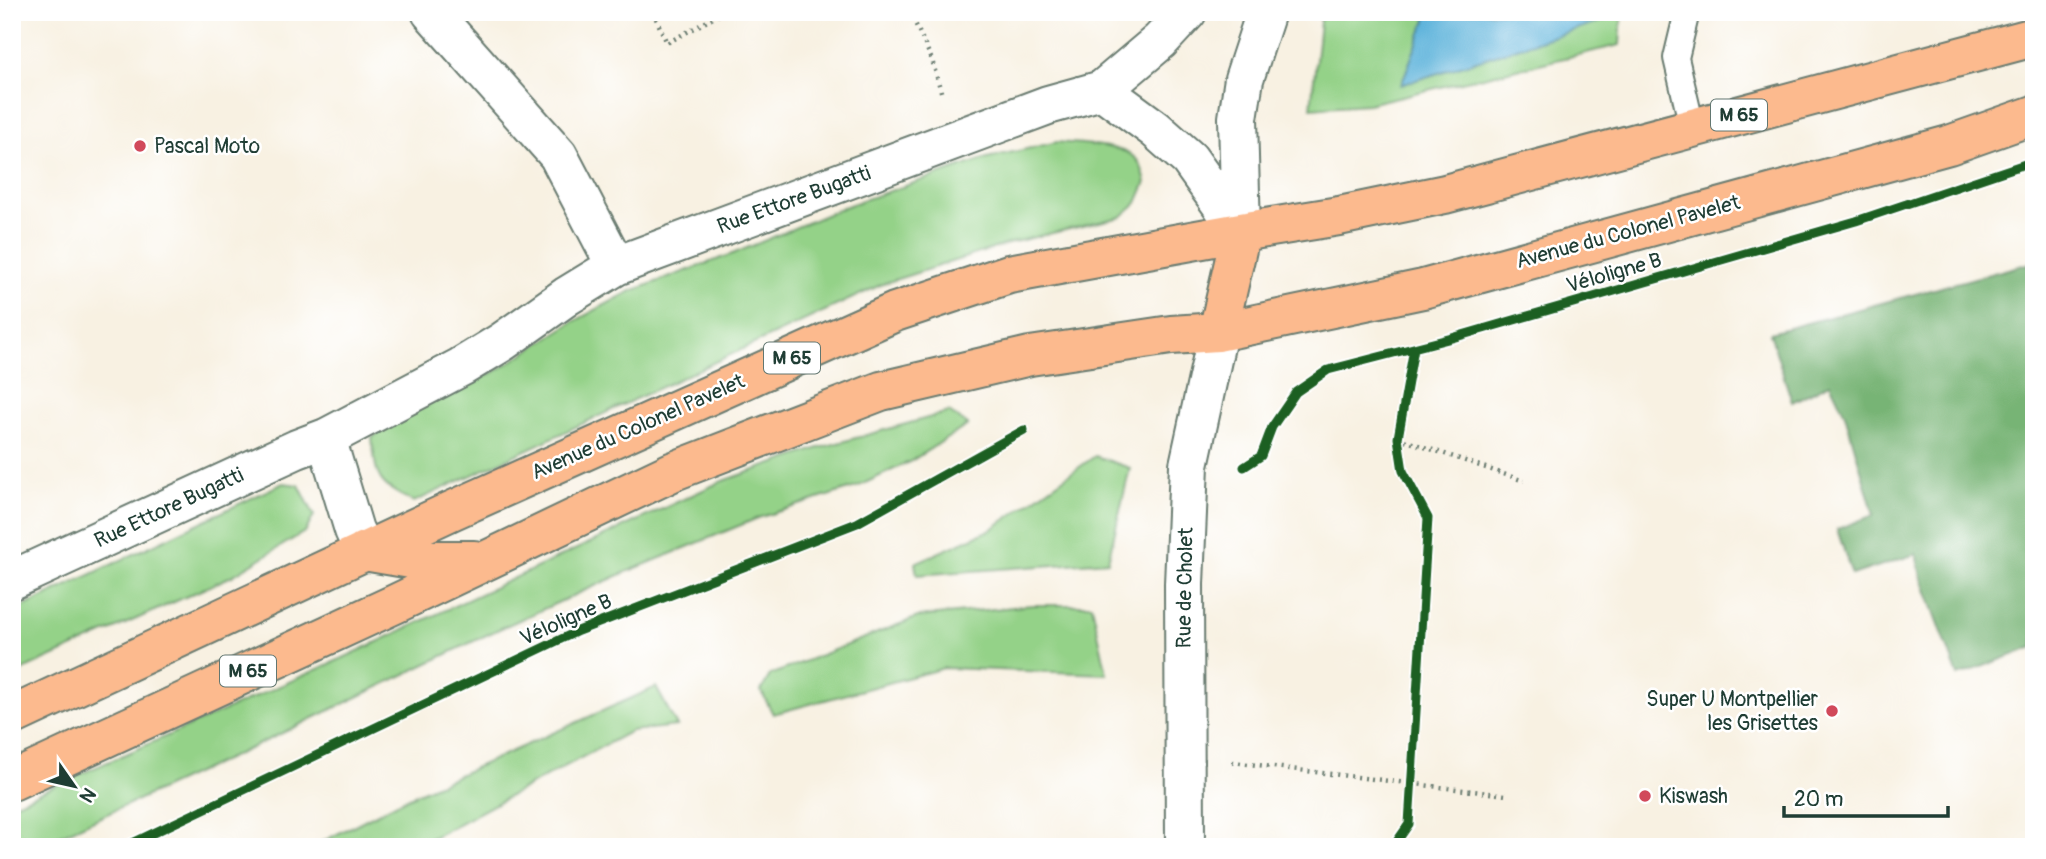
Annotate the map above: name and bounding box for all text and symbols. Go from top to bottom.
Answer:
road number: M 65 [1711,99,1767,130]
place label: Pascal Moto [154,133,260,160]
marker: Pascal Moto [132,138,148,154]
street label: Rue Ettore Bugatti [713,160,875,240]
street label: Avenue du Colonel Pavelet [1513,189,1743,275]
street label: Véloligne B [1563,247,1665,299]
road number: M 65 [764,342,820,374]
street label: Avenue du Colonel Pavelet [527,368,749,486]
street label: Rue Ettore Bugatti [90,462,248,554]
street label: Rue de Cholet [1170,527,1200,649]
street label: Véloligne B [516,588,616,652]
road number: M 65 [220,656,276,686]
place label: Super U Montpellier les Grisettes [1646,686,1819,737]
marker: Super U Montpellier les Grisettes [1824,703,1840,719]
north arrow [38,750,108,820]
scale bar [1784,775,1948,819]
text: N [74,783,101,807]
place label: Kiswash [1659,783,1728,810]
text: 20 m [1794,786,1843,813]
marker: Kiswash [1637,788,1653,804]

